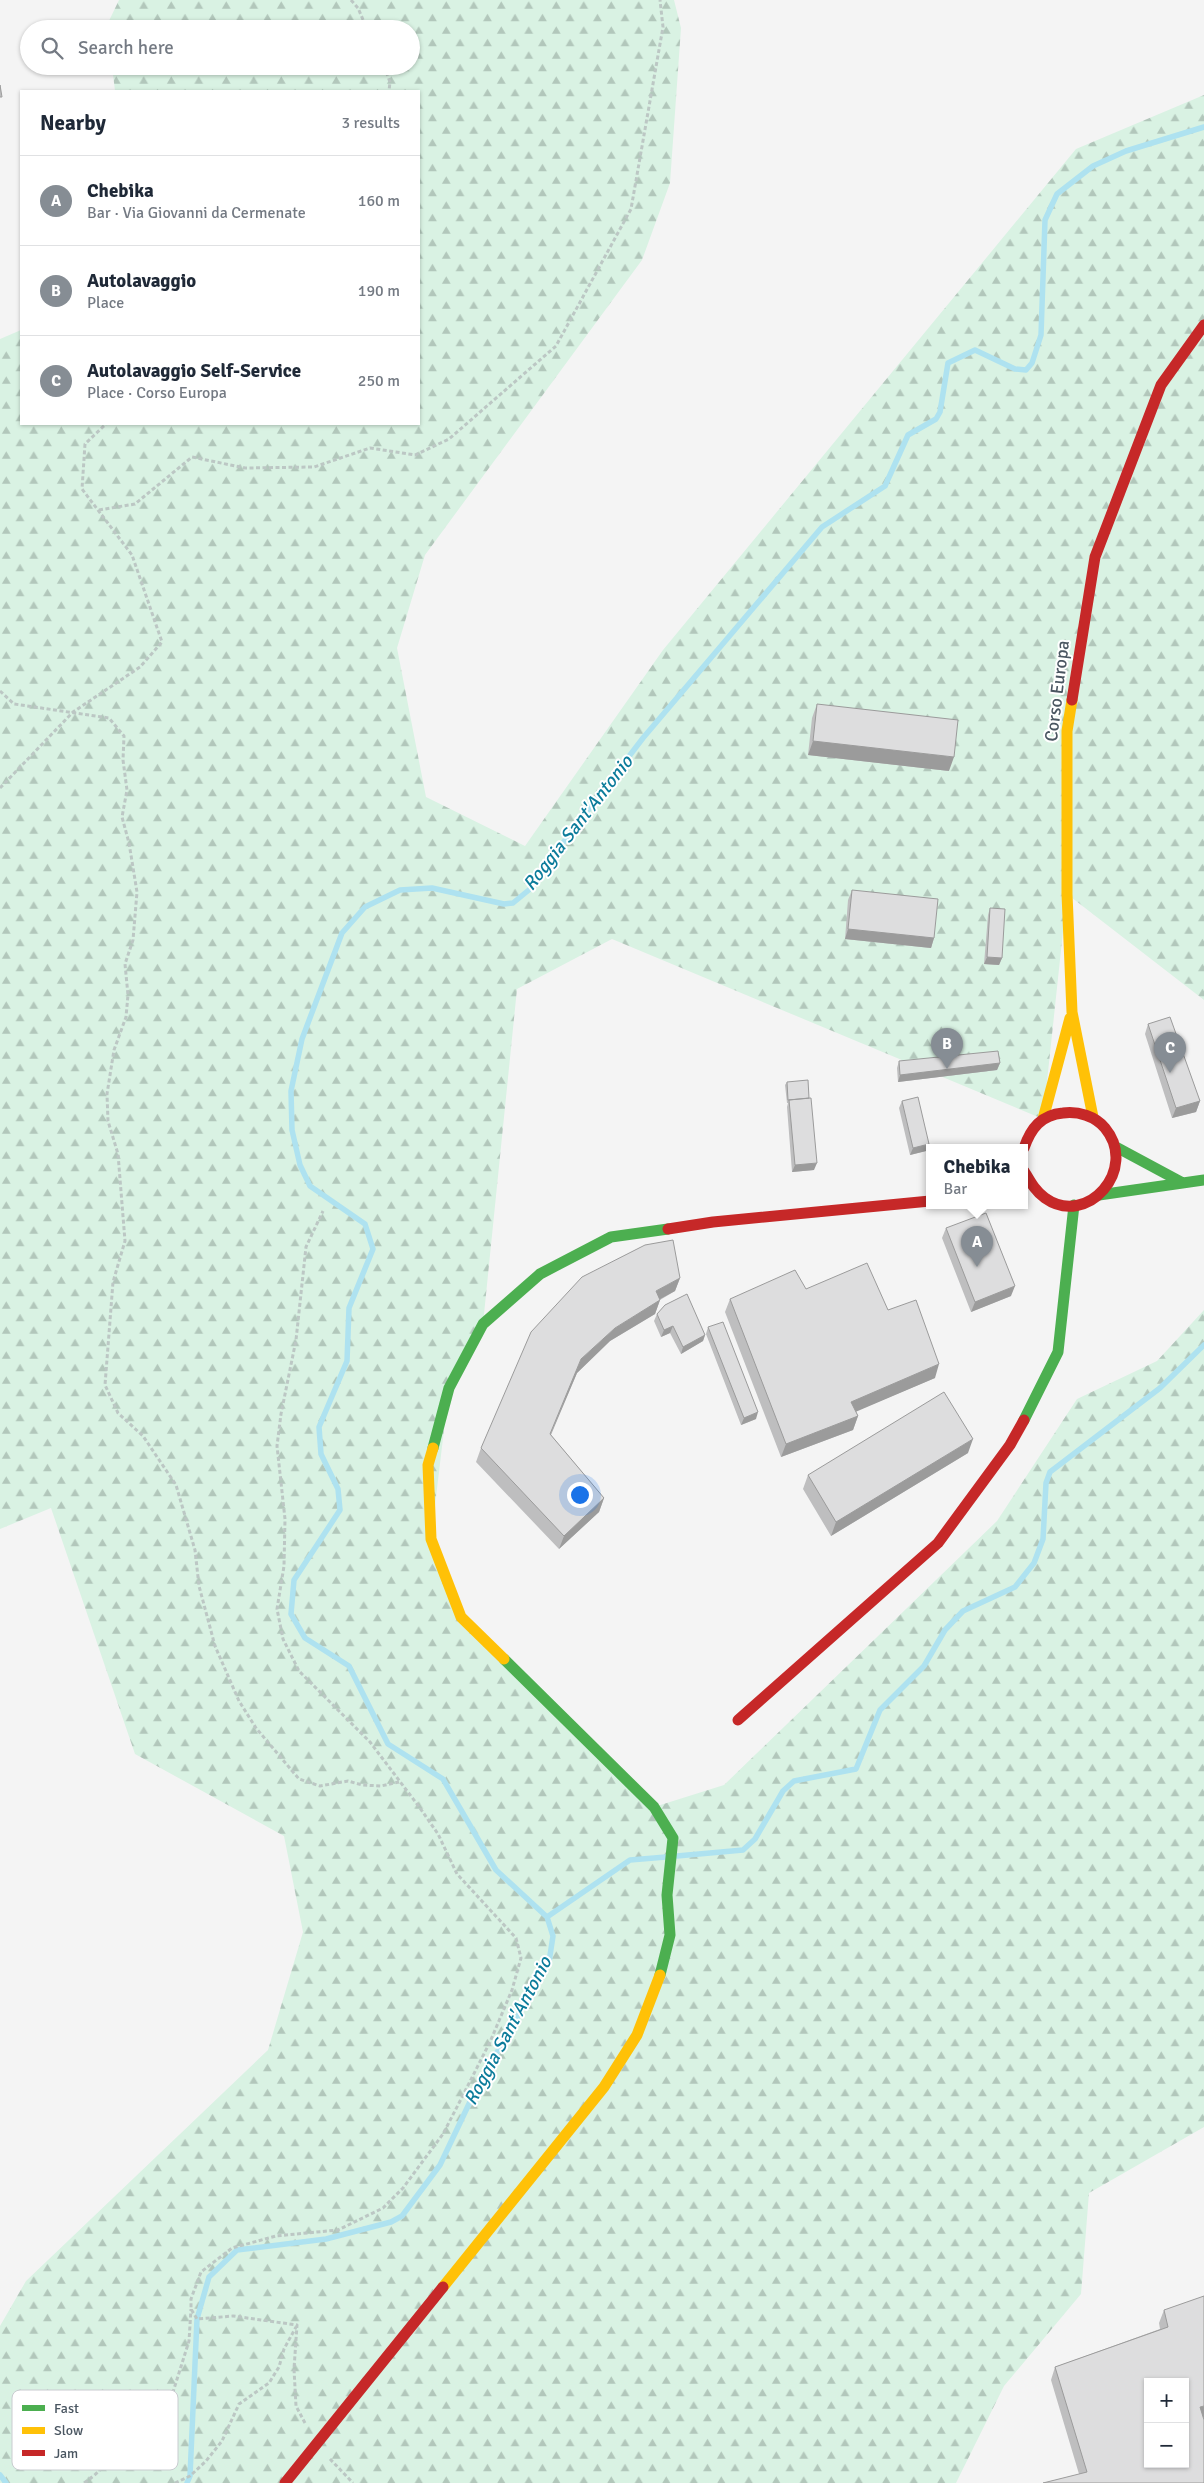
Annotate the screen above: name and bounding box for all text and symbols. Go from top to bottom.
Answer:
search box [20,20,420,75]
icon: search [38,34,66,62]
text: Search here [78,36,174,60]
text: Nearby [40,110,106,136]
text: 3 results [341,113,400,133]
text: Chebika [87,179,154,203]
text: A [51,191,61,211]
text: 160 m [358,191,400,211]
text: Bar · Via Giovanni da Cermenate [87,203,306,223]
text: Autolavaggio [87,269,196,293]
text: B [51,281,61,301]
text: 190 m [358,281,400,301]
text: Place [87,293,124,313]
text: Autolavaggio Self-Service [87,359,301,383]
text: C [51,371,61,391]
text: 250 m [358,371,400,391]
text: Place · Corso Europa [87,383,227,403]
street label: Corso Europa [1040,639,1074,743]
water label: Roggia Sant'Antonio [518,750,639,895]
pin: B [931,1028,963,1069]
pin: C [1154,1032,1186,1073]
popup [926,1144,1028,1209]
text: Chebika [944,1155,1010,1179]
text: Bar [944,1179,967,1199]
pin: A [961,1226,993,1267]
your location [567,1482,593,1508]
water label: Roggia Sant'Antonio [459,1952,558,2109]
map controls [1144,2378,1189,2468]
button: + [1144,2378,1189,2423]
legend [12,2390,178,2470]
text: Fast [54,2400,79,2417]
text: Slow [54,2422,83,2439]
button: − [1144,2423,1189,2468]
text: Jam [54,2445,78,2462]

